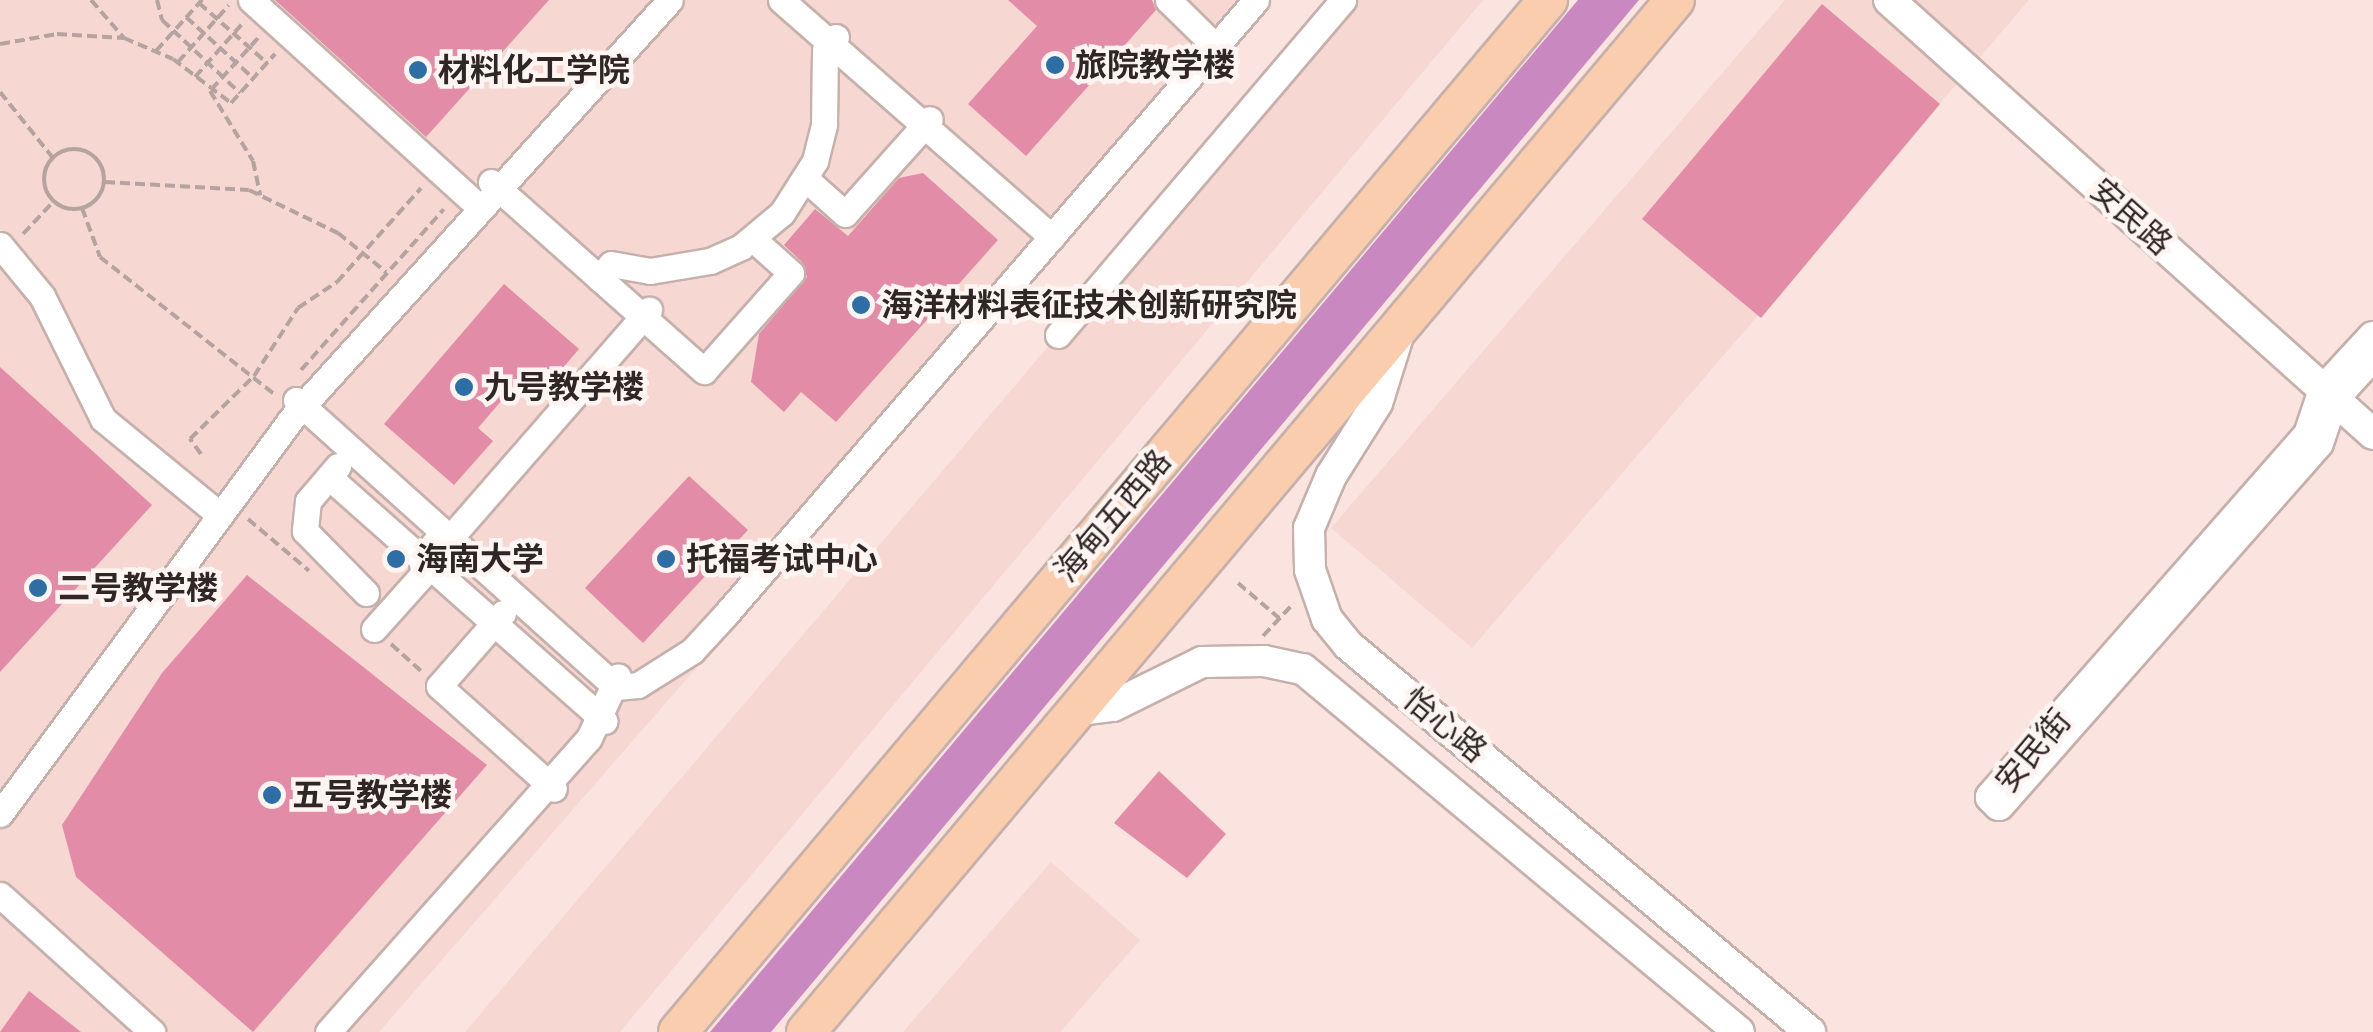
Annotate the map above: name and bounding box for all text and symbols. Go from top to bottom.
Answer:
place label: 旅院教学楼 [1075,46,1235,84]
place label: 材料化工学院 [438,51,630,89]
marker: 旅院教学楼 [1044,54,1066,76]
marker: 材料化工学院 [407,59,429,81]
street label: 安民路 [2082,171,2180,263]
place label: 海洋材料表征技术创新研究院 [881,286,1297,324]
marker: 海洋材料表征技术创新研究院 [850,294,872,316]
place label: 九号教学楼 [484,368,644,406]
marker: 九号教学楼 [453,376,475,398]
street label: 海甸五西路 [1047,442,1179,590]
place label: 海南大学 [416,540,544,578]
place label: 托福考试中心 [686,540,878,578]
marker: 海南大学 [385,548,407,570]
marker: 托福考试中心 [655,548,677,570]
place label: 二号教学楼 [58,569,218,607]
marker: 二号教学楼 [27,577,49,599]
street label: 怡心路 [1396,679,1494,771]
street label: 安民街 [1987,702,2079,800]
place label: 五号教学楼 [292,776,452,814]
marker: 五号教学楼 [261,784,283,806]

